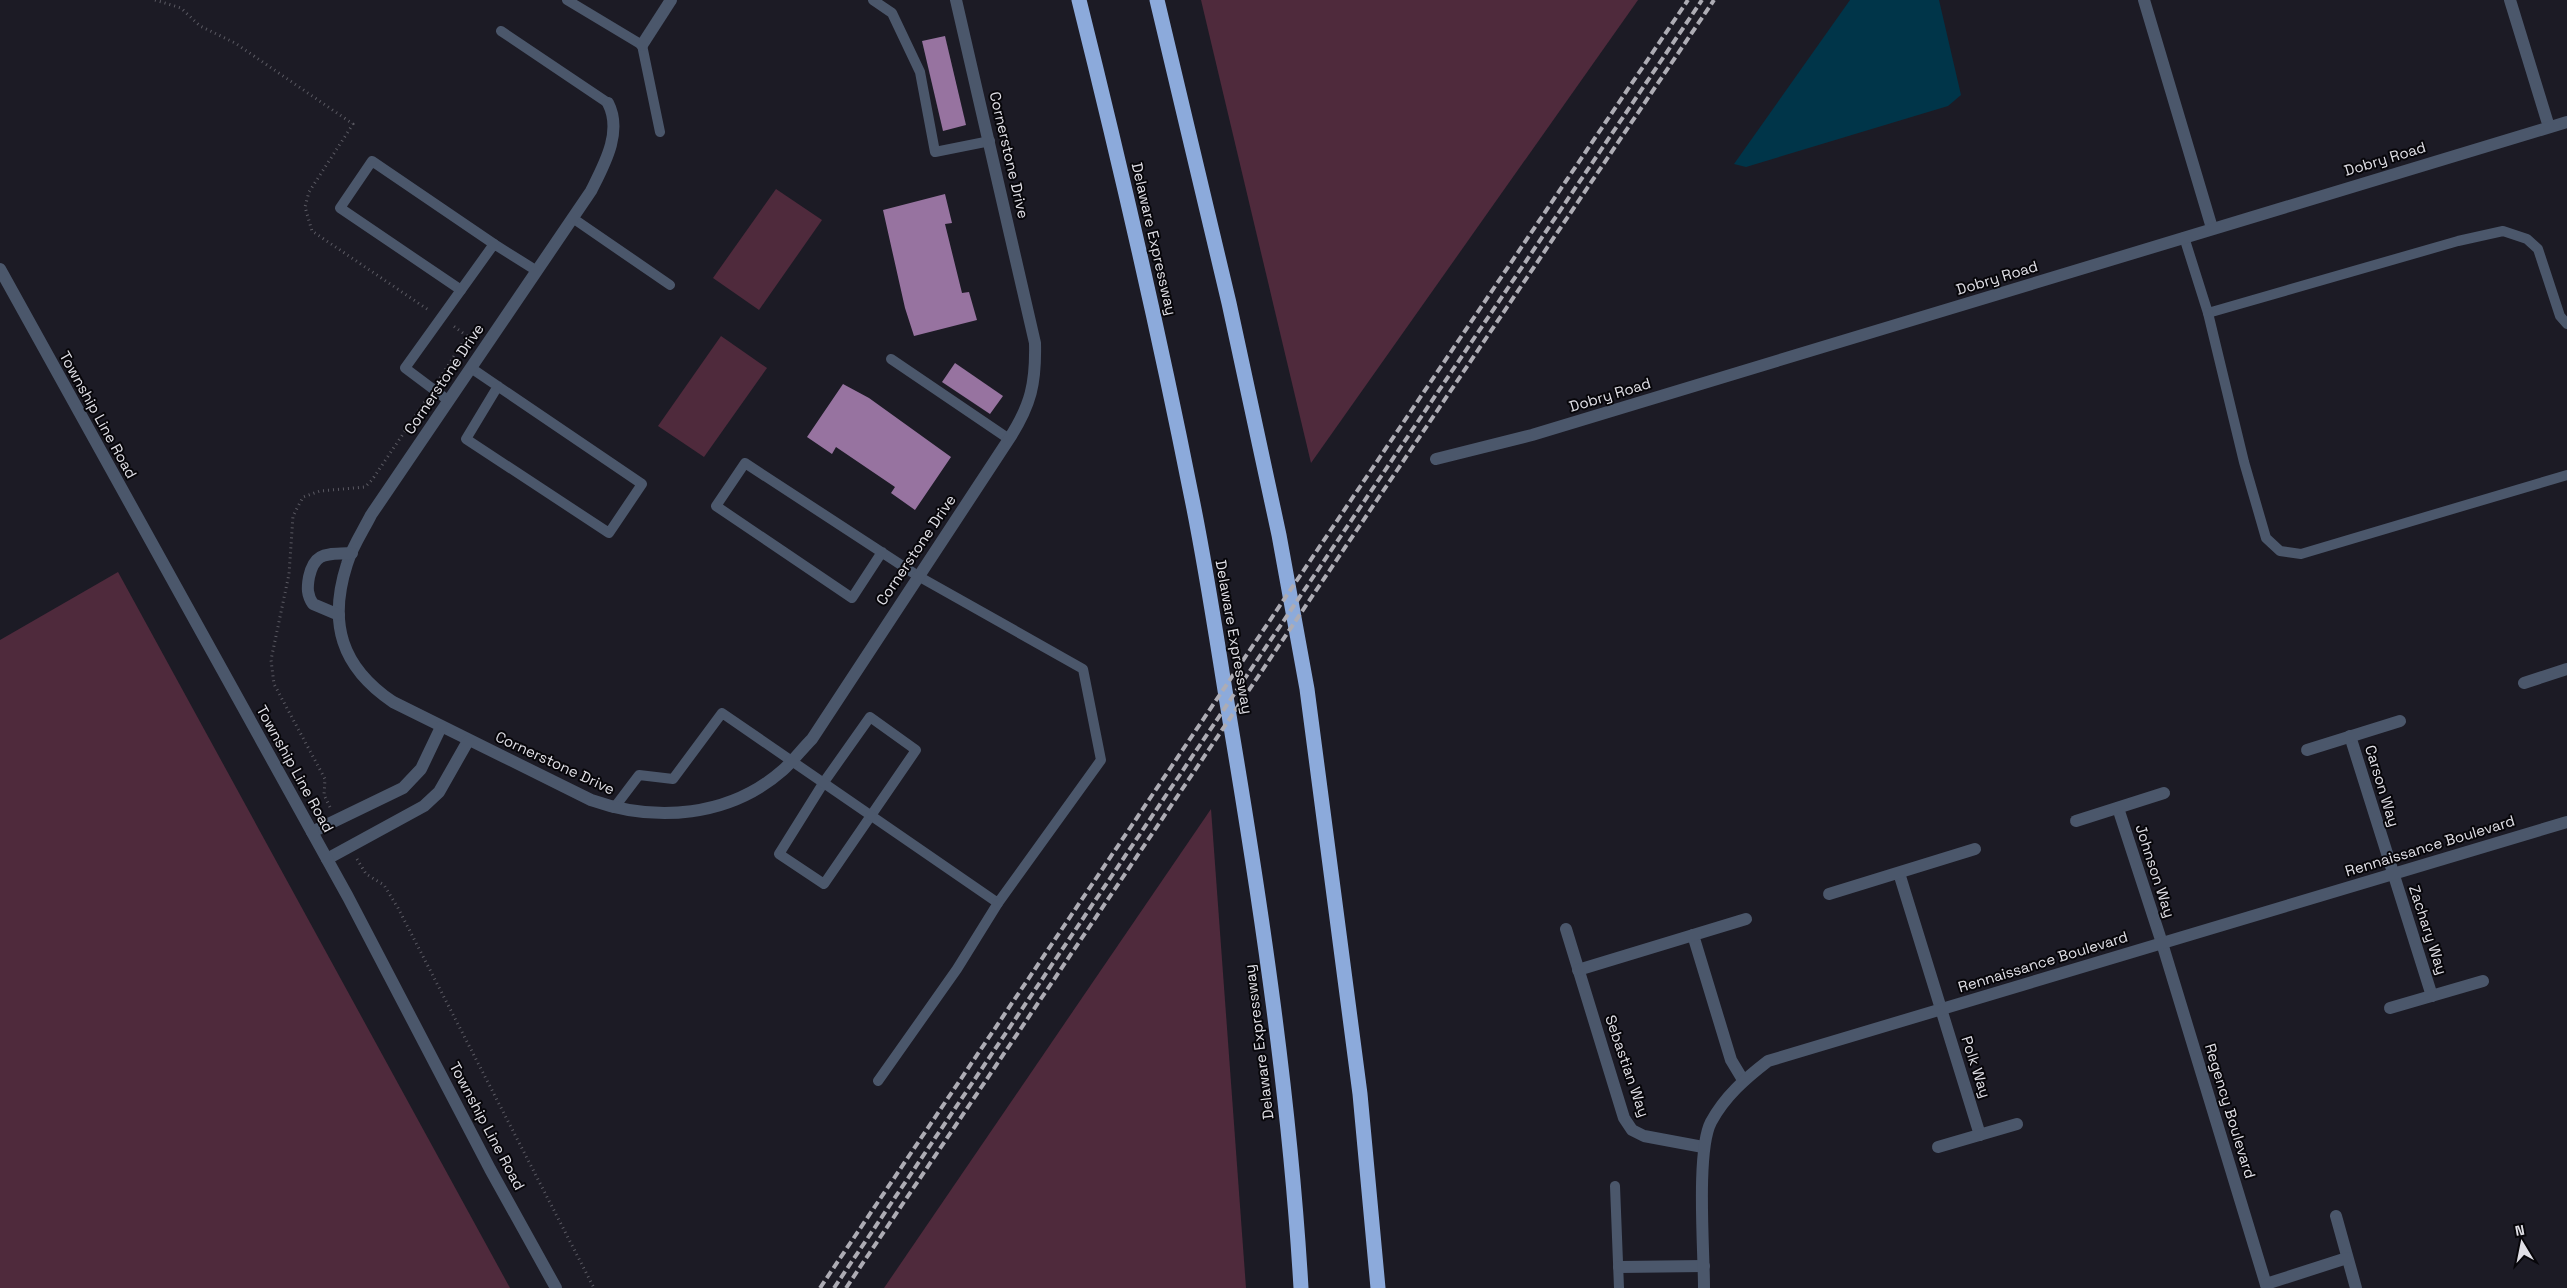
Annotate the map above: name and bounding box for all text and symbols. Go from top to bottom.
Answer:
street label: Cornerstone Drive [986,90,1033,220]
street label: Dobry Road [2342,137,2428,180]
street label: Delaware Expressway [1128,161,1181,317]
street label: Dobry Road [1954,256,2040,299]
street label: Cornerstone Drive [399,320,488,438]
street label: Township Line Road [56,348,141,482]
street label: Dobry Road [1567,373,1653,416]
street label: Cornerstone Drive [871,491,960,609]
street label: Delaware Expressway [1212,558,1257,715]
street label: Township Line Road [253,702,338,836]
street label: Cornerstone Drive [492,727,618,799]
street label: Carson Way [2361,743,2404,829]
street label: Rennaissance Boulevard [2343,811,2517,880]
street label: Johnson Way [2131,822,2179,920]
street label: Zachary Way [2405,883,2452,977]
street label: Rennaissance Boulevard [1956,927,2130,996]
street label: Delaware Expressway [1240,963,1277,1121]
street label: Sebastian Way [1601,1012,1654,1119]
street label: Polk Way [1958,1033,1995,1100]
street label: Regency Boulevard [2201,1041,2260,1181]
street label: Township Line Road [446,1058,529,1193]
north arrow [2497,1218,2547,1268]
text: N [2514,1221,2526,1240]

